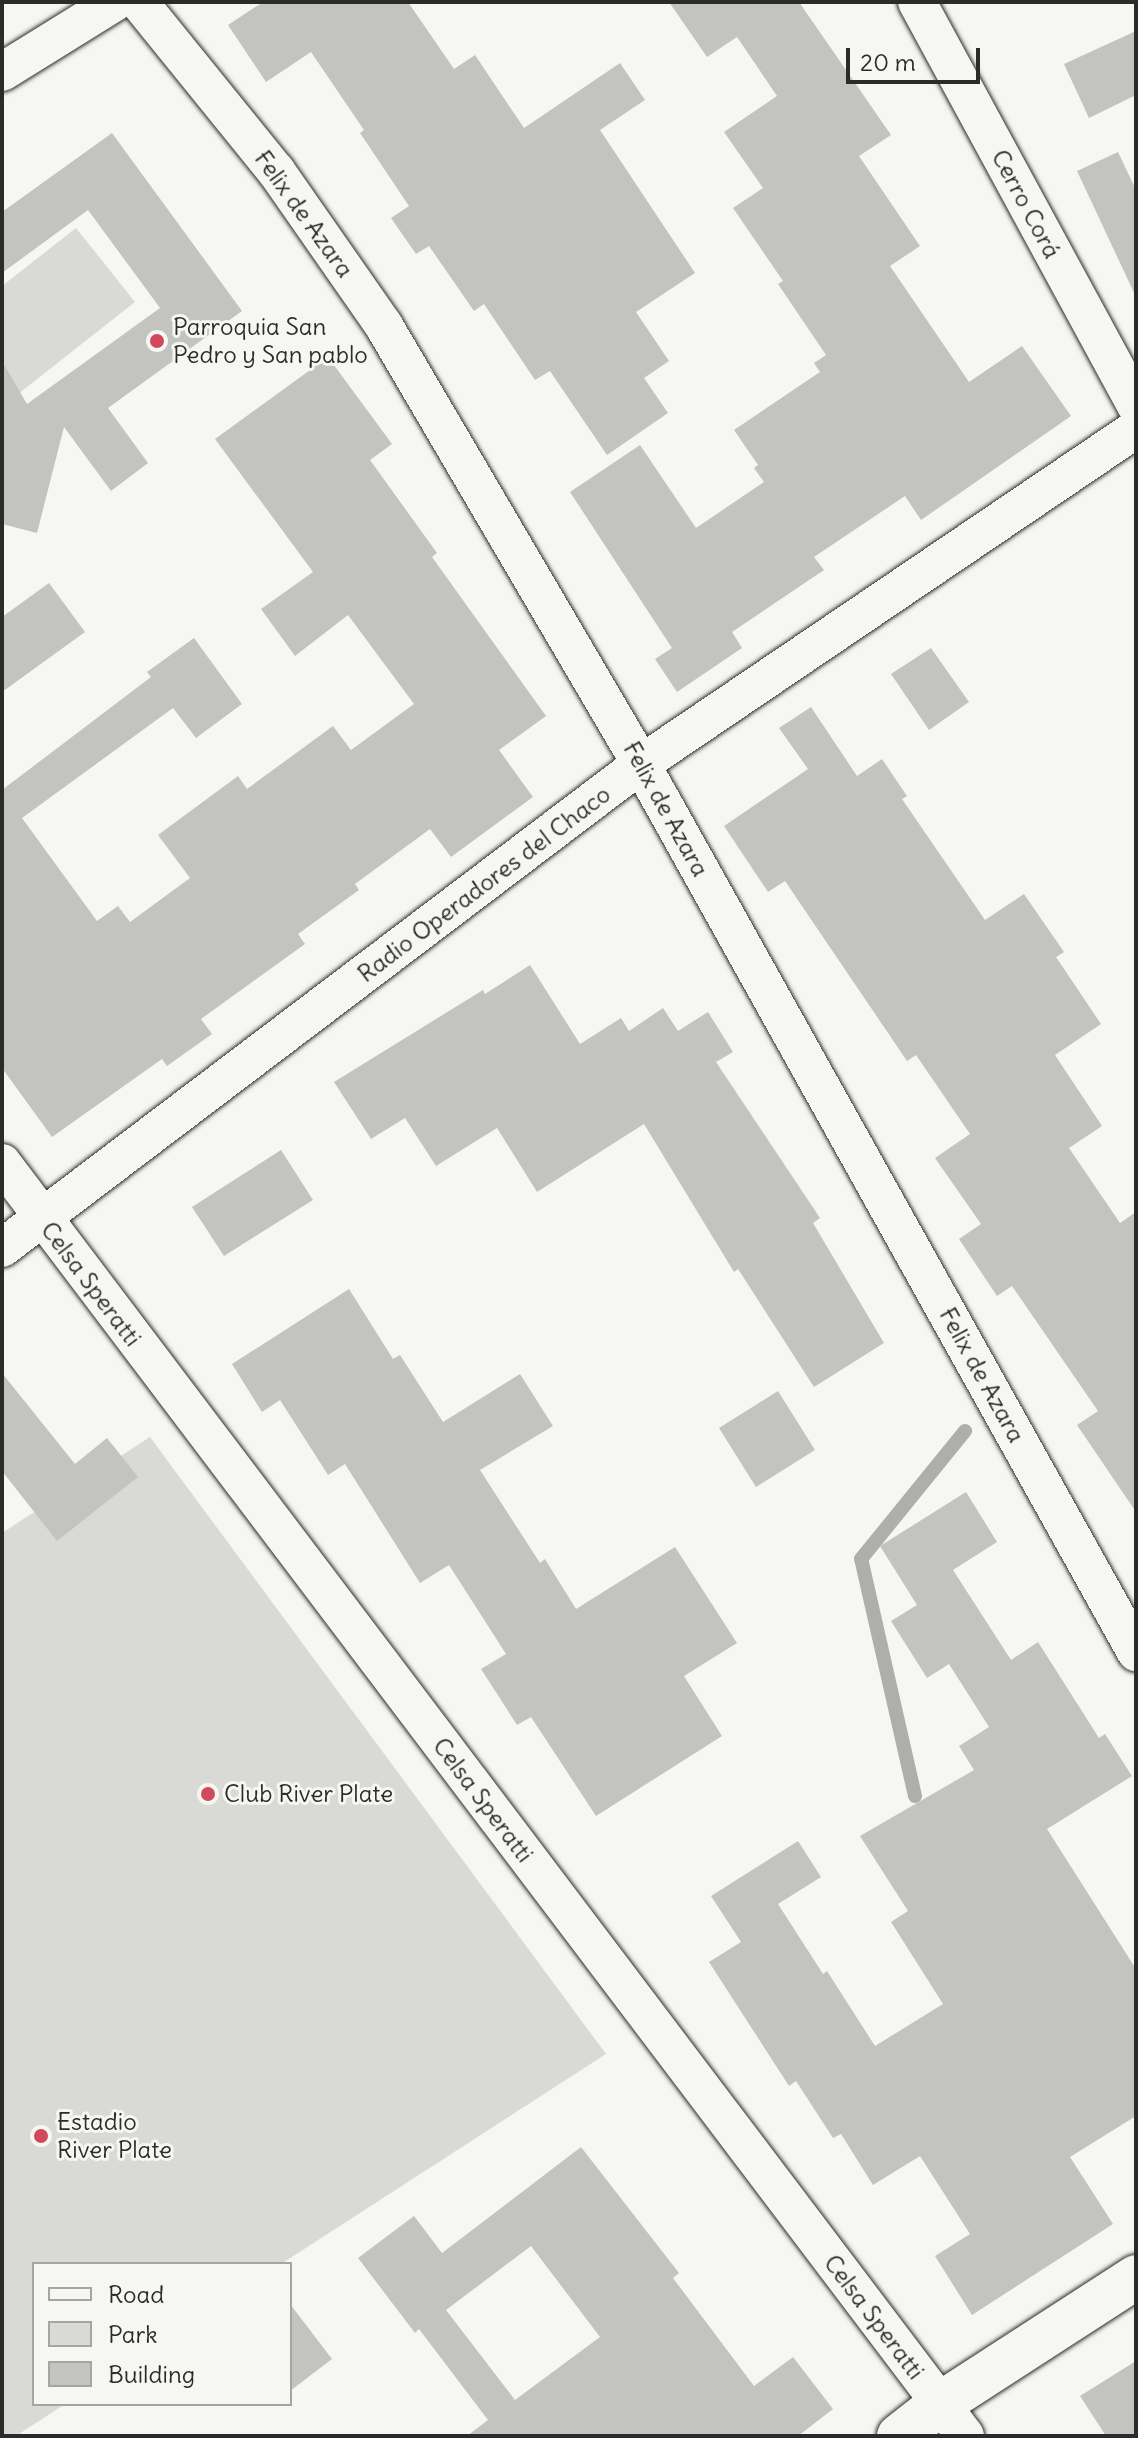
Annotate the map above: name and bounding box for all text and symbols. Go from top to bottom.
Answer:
scale bar [850,32,984,82]
text: 20 m [860,47,916,77]
street label: Felix de Azara [248,145,360,283]
street label: Cerro Corá [985,145,1067,263]
place label: Parroquia San Pedro y San pablo [173,313,368,369]
marker: Parroquia San Pedro y San pablo [148,332,166,350]
street label: Felix de Azara [617,737,715,881]
street label: Radio Operadores del Chaco [352,780,616,988]
street label: Celsa Speratti [35,1216,147,1352]
street label: Felix de Azara [933,1303,1031,1447]
street label: Celsa Speratti [427,1732,539,1868]
place label: Club River Plate [224,1780,393,1808]
marker: Club River Plate [199,1785,217,1803]
place label: Estadio River Plate [57,2108,172,2164]
marker: Estadio River Plate [32,2127,50,2145]
street label: Celsa Speratti [818,2249,930,2385]
legend [32,2262,292,2406]
text: Road [108,2279,164,2309]
text: Park [108,2319,158,2349]
text: Building [108,2359,195,2389]

